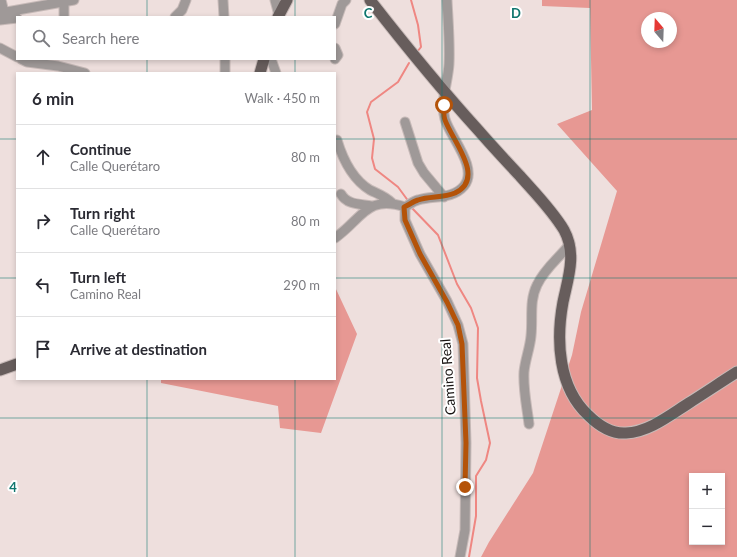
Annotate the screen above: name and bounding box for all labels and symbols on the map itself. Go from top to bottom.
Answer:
text: C [364,5,373,21]
text: D [511,5,521,21]
north arrow [641,12,677,48]
route start [435,96,453,114]
street label: Camino Real [436,338,459,416]
route end [456,478,474,496]
text: 4 [9,479,17,495]

